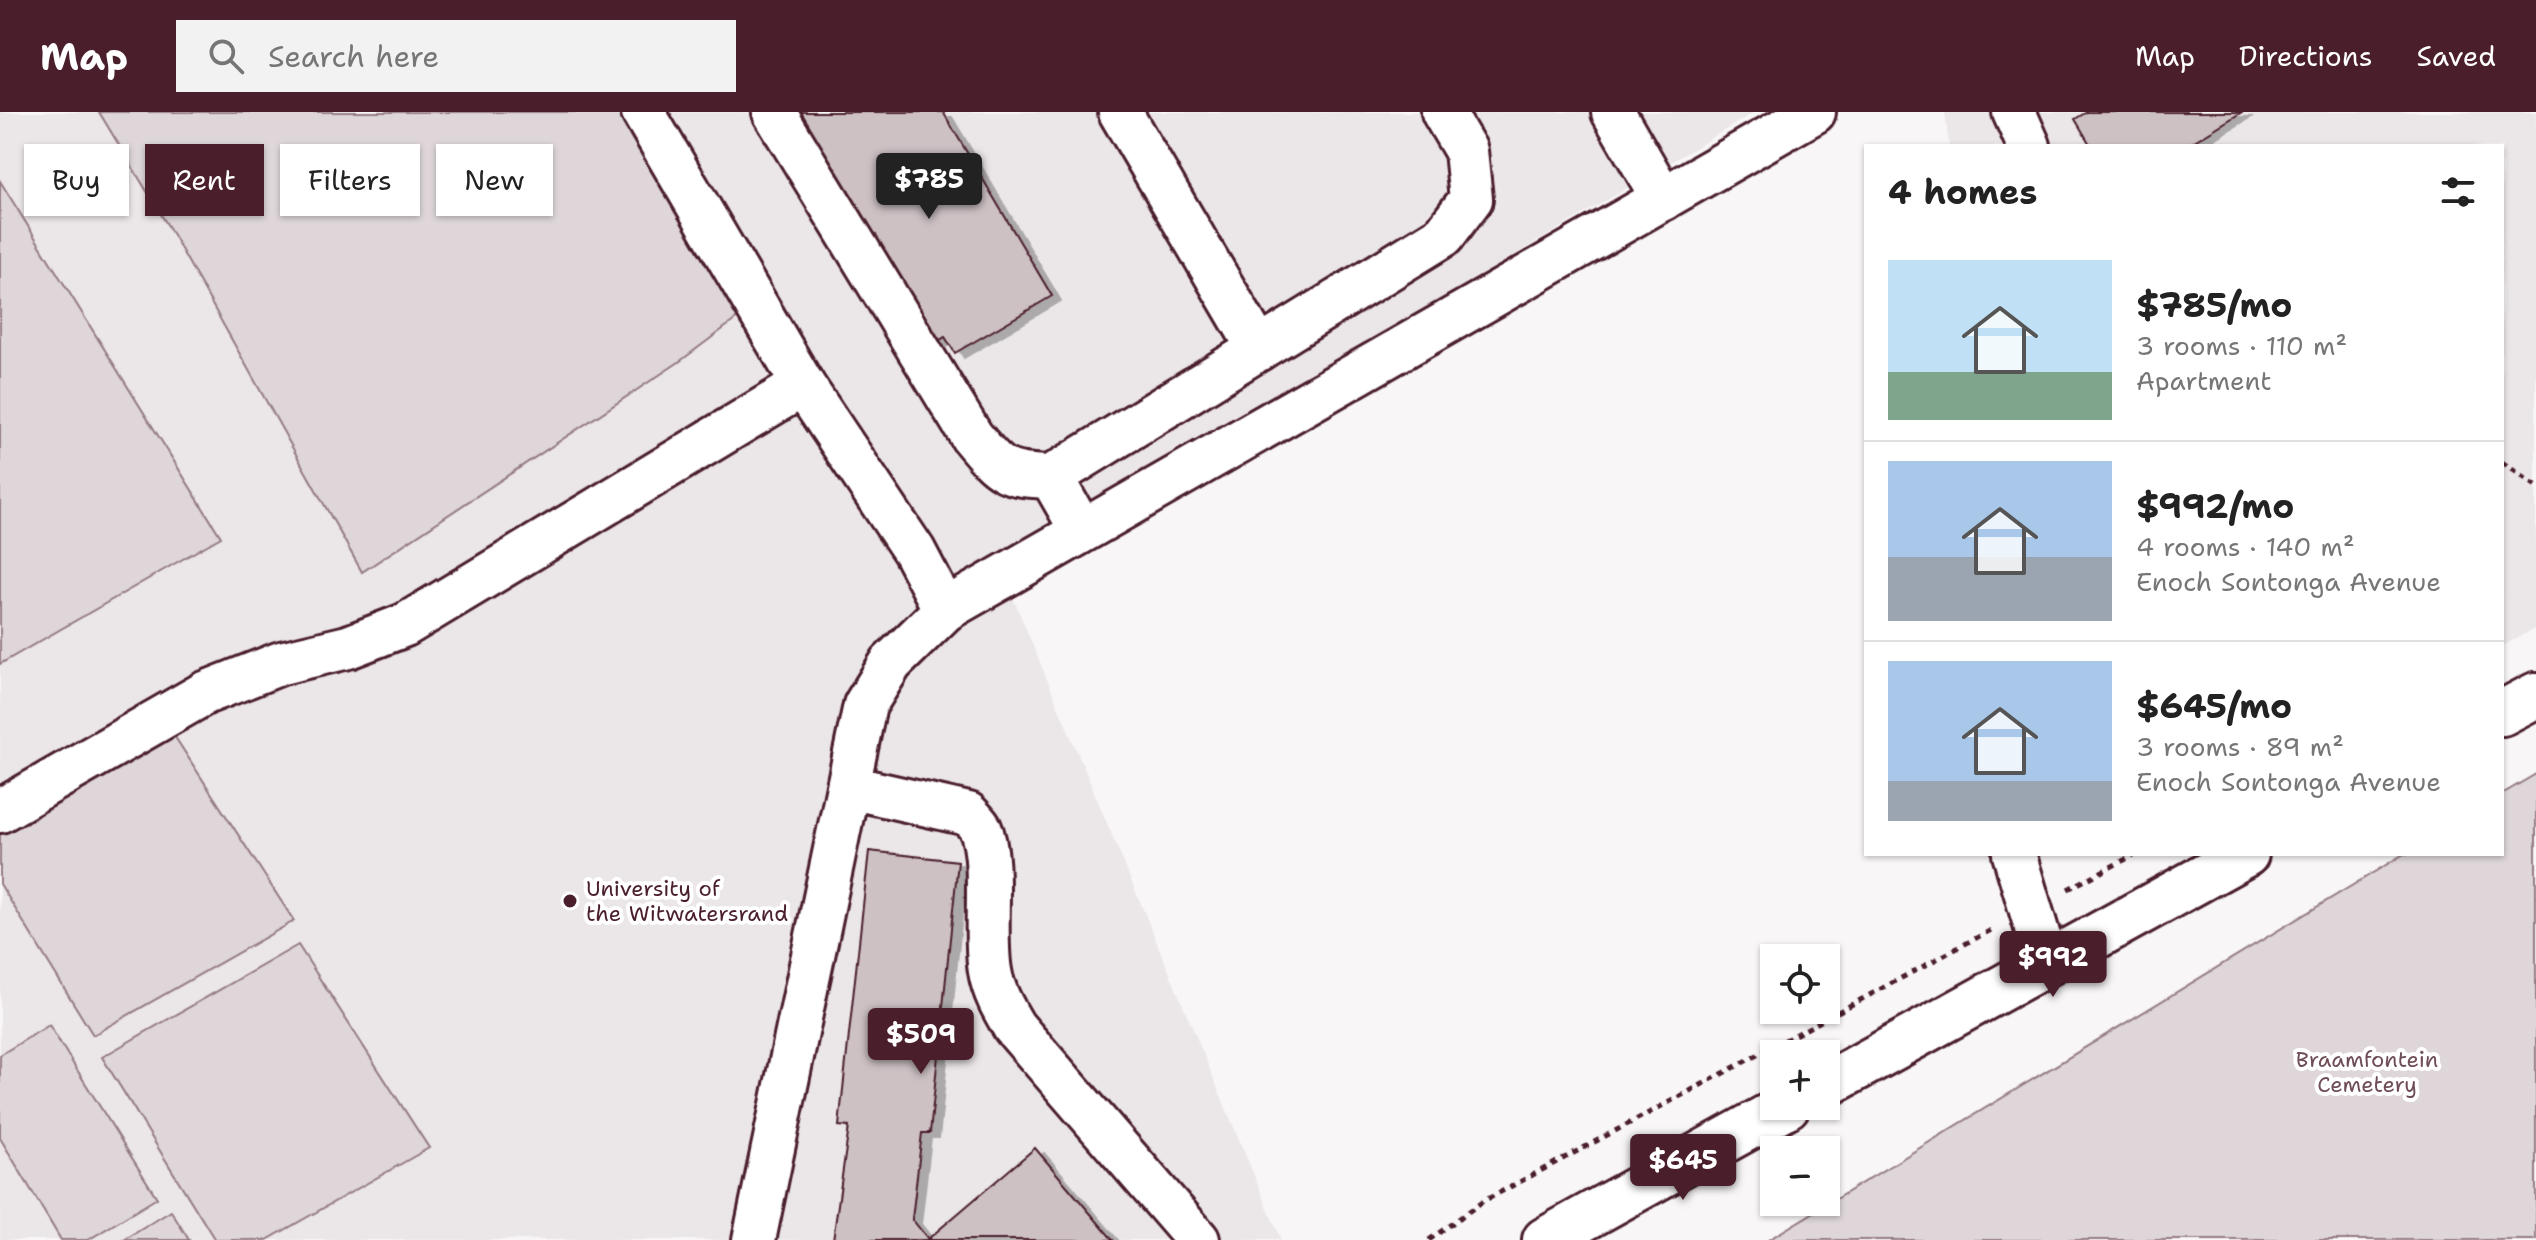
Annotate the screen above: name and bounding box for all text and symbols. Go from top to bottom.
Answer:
search box [176,20,736,92]
text: Map [40,31,128,82]
icon: search [204,34,248,78]
text: Search here [268,36,439,77]
text: Map [2135,37,2195,75]
text: Directions [2239,37,2373,75]
text: Saved [2417,37,2496,75]
chip: Buy [24,144,129,216]
chip: Rent [145,144,264,216]
chip: Filters [280,144,420,216]
chip: New [436,144,553,216]
pin: $785 [882,153,976,221]
text: $785 [894,161,964,196]
text: 4 homes [1888,169,2037,215]
icon: filters [2436,170,2480,214]
text: $785/mo [2136,282,2292,328]
icon: home [1952,292,2048,388]
text: 3 rooms · 110 m² [2136,328,2347,363]
text: Apartment [2136,363,2272,398]
text: $992/mo [2136,483,2294,529]
icon: home [1952,493,2048,589]
text: 4 rooms · 140 m² [2136,529,2355,564]
text: Enoch Sontonga Avenue [2136,564,2441,599]
text: $645/mo [2136,683,2292,729]
icon: home [1952,693,2048,789]
text: 3 rooms · 89 m² [2136,729,2344,764]
text: Enoch Sontonga Avenue [2136,764,2441,799]
place label: University of the Witwatersrand [586,874,788,928]
marker: University of the Witwatersrand [561,892,579,910]
pin: $992 [2006,931,2100,999]
text: $992 [2018,939,2088,974]
map controls [1760,944,1840,1216]
button: locate [1760,944,1840,1024]
pin: $509 [874,1008,968,1076]
text: $509 [886,1016,956,1051]
button: + [1760,1040,1840,1120]
park label: Braamfontein Cemetery [2296,1045,2438,1099]
pin: $645 [1636,1134,1730,1202]
button: − [1760,1136,1840,1216]
text: $645 [1648,1142,1718,1177]

